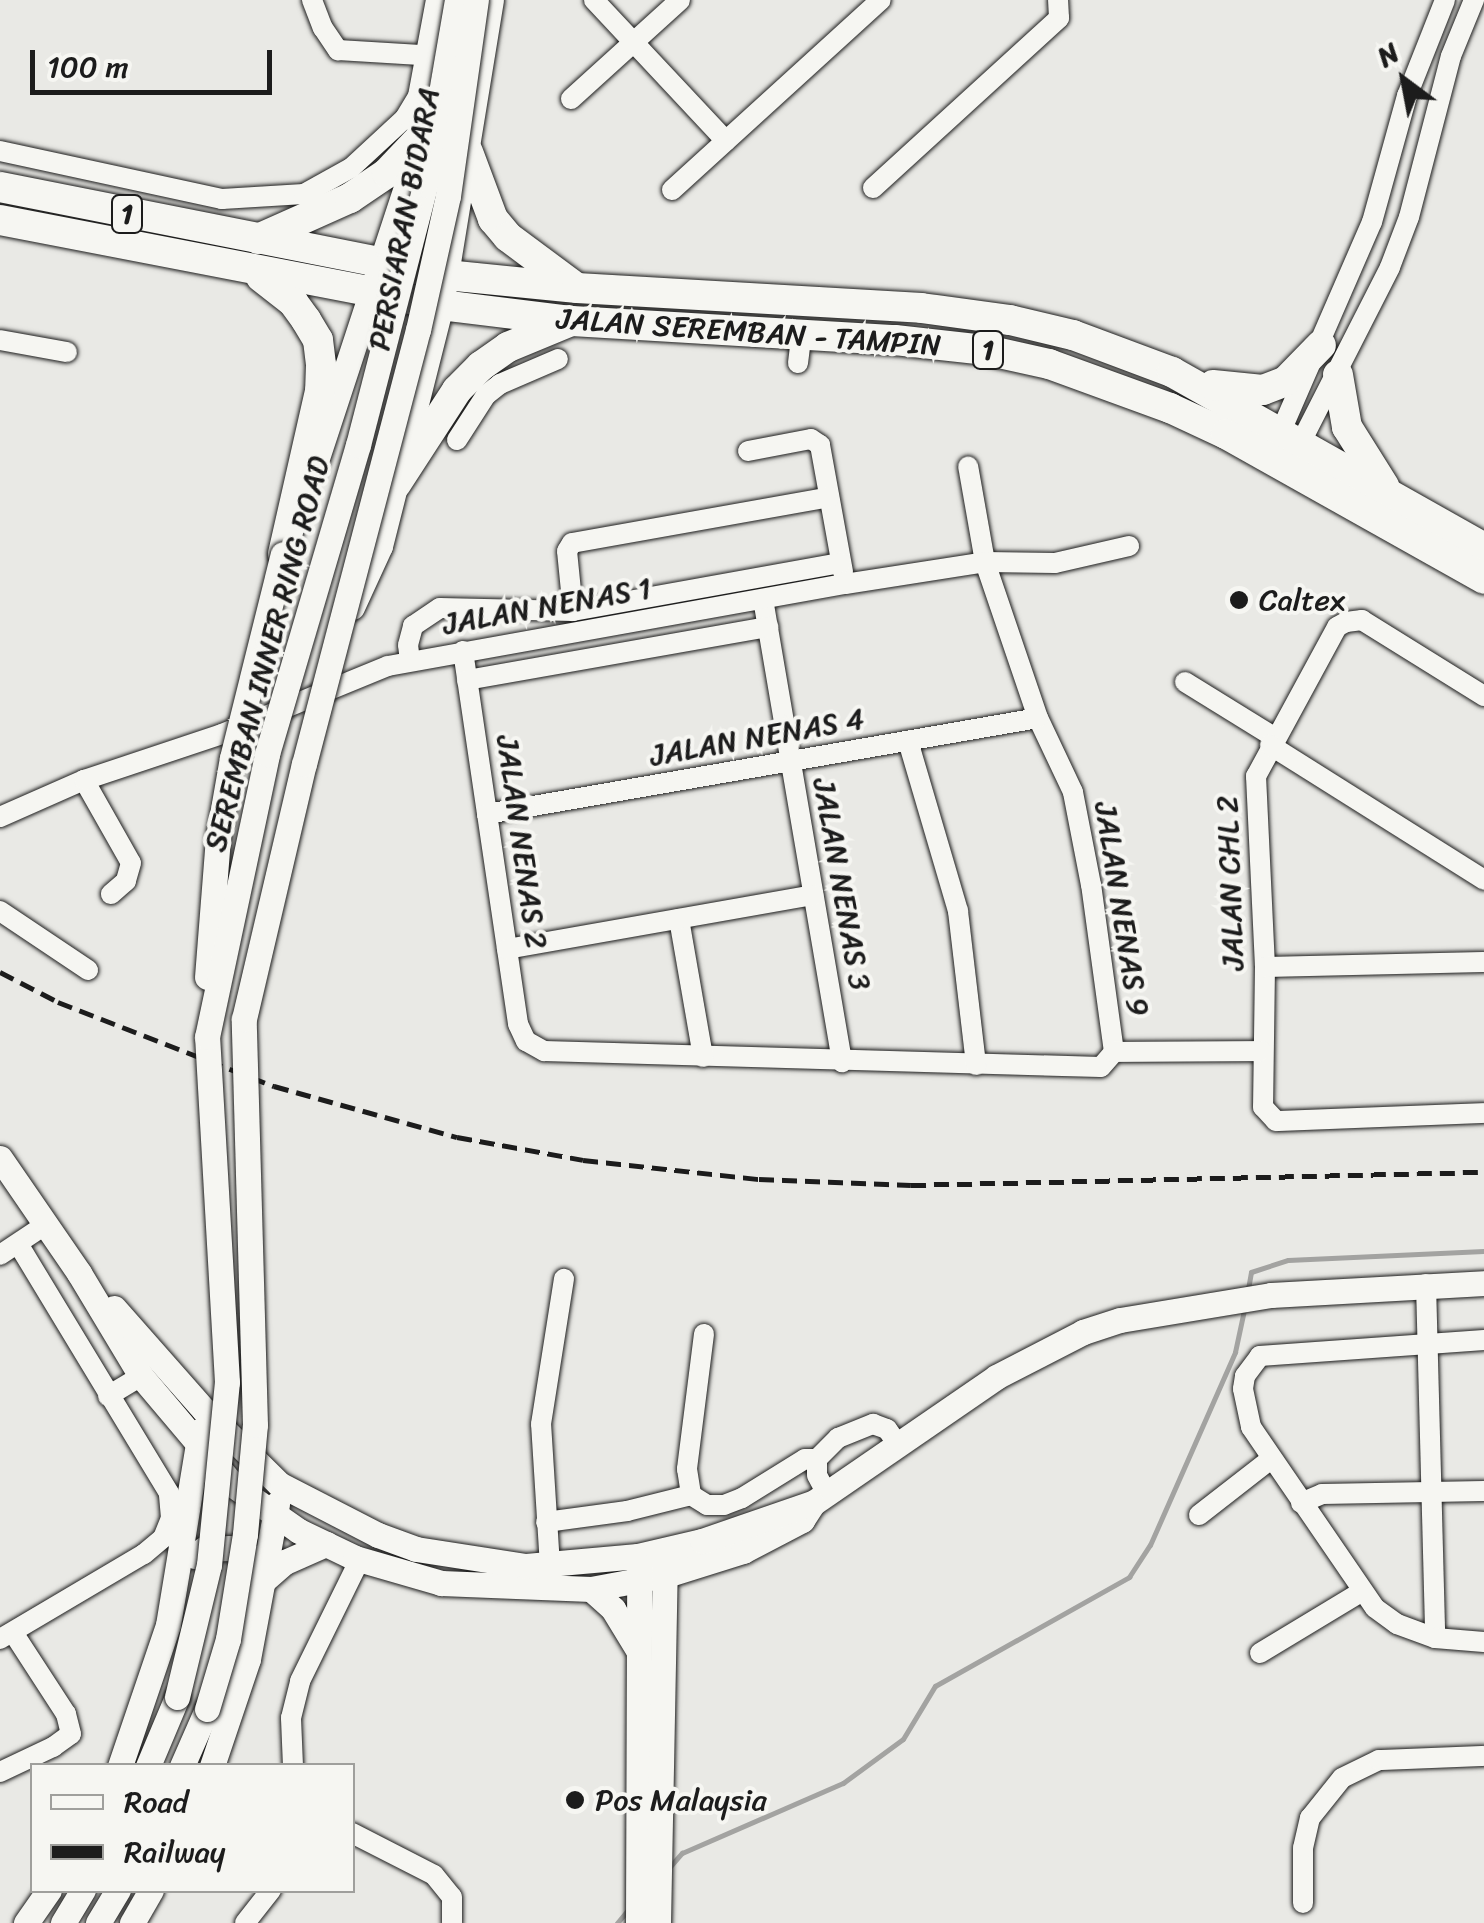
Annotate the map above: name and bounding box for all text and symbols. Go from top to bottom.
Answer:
text: N [1367,28,1409,80]
scale bar [35,30,278,92]
north arrow [1354,30,1454,130]
text: 100 m [47,40,129,94]
street label: PERSIARAN BIDARA [361,84,447,354]
road number: 1 [110,191,144,237]
street label: JALAN SEREMBAN - TAMPIN [556,301,942,363]
road number: 1 [970,327,1006,373]
street label: SEREMBAN INNER RING ROAD [196,451,338,857]
street label: JALAN NENAS 1 [440,570,654,642]
place label: Caltex [1259,582,1345,618]
marker: Caltex [1228,589,1250,611]
street label: JALAN NENAS 4 [647,700,867,774]
street label: JALAN NENAS 2 [489,733,555,951]
street label: JALAN NENAS 3 [806,775,878,993]
street label: JALAN CHL 2 [1209,795,1251,971]
street label: JALAN NENAS 9 [1087,799,1157,1019]
legend [30,1763,355,1893]
text: Road [124,1775,188,1829]
place label: Pos Malaysia [595,1782,764,1818]
marker: Pos Malaysia [564,1789,586,1811]
text: Railway [124,1825,225,1879]

